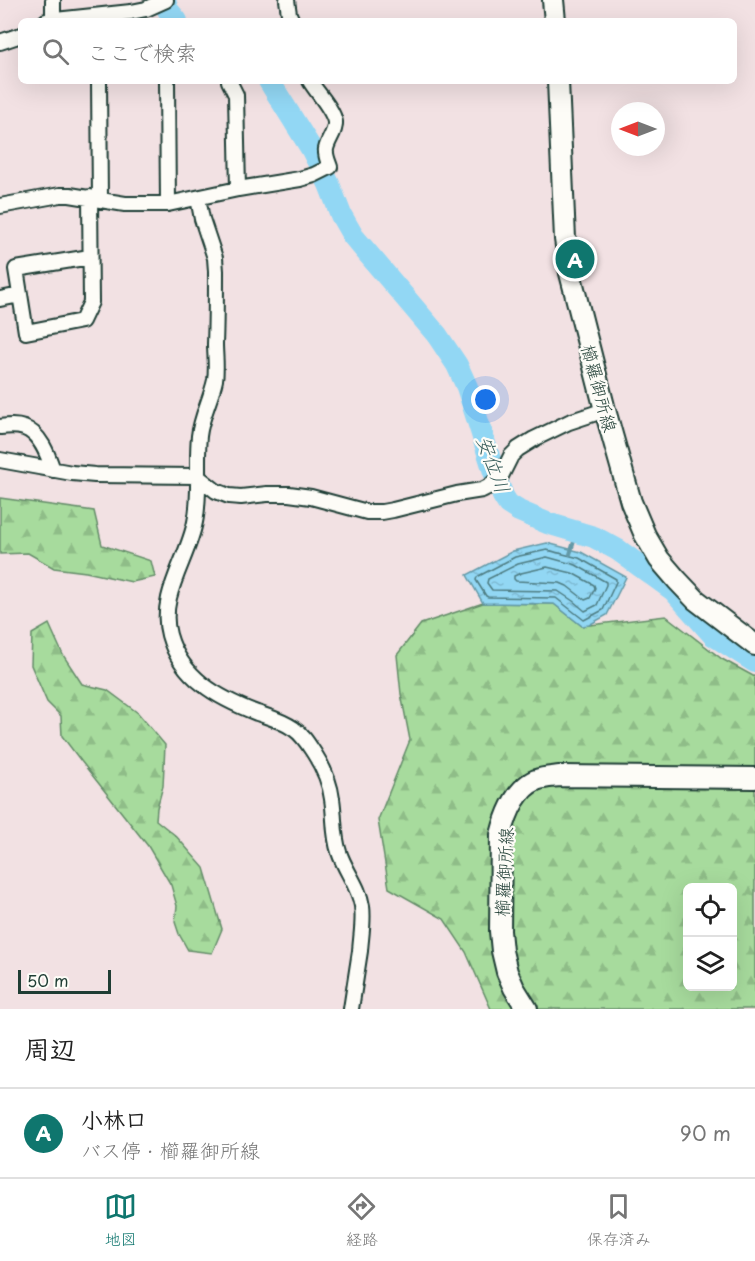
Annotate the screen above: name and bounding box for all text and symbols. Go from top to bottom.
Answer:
search box [18,18,737,84]
icon: search [39,35,72,68]
text: ここで検索 [87,35,197,68]
north arrow [611,102,665,156]
pin: A [556,236,594,282]
street label: 櫛羅御所線 [575,341,625,435]
your location [471,385,500,414]
water label: 安位川 [470,431,518,497]
street label: 櫛羅御所線 [487,826,519,918]
map controls [683,883,737,991]
button: locate [683,883,737,937]
button: layers [683,937,737,991]
scale bar [18,967,111,994]
text: 50 m [27,968,68,992]
text: 周辺 [24,1029,76,1068]
text: 小林口 [81,1102,147,1135]
text: A [36,1118,51,1148]
text: 90 m [680,1118,731,1148]
text: バス停 · 櫛羅御所線 [81,1135,260,1165]
tab: 地図 [104,1190,137,1250]
tab: 経路 [345,1190,378,1250]
tab: 保存済み [587,1190,651,1250]

